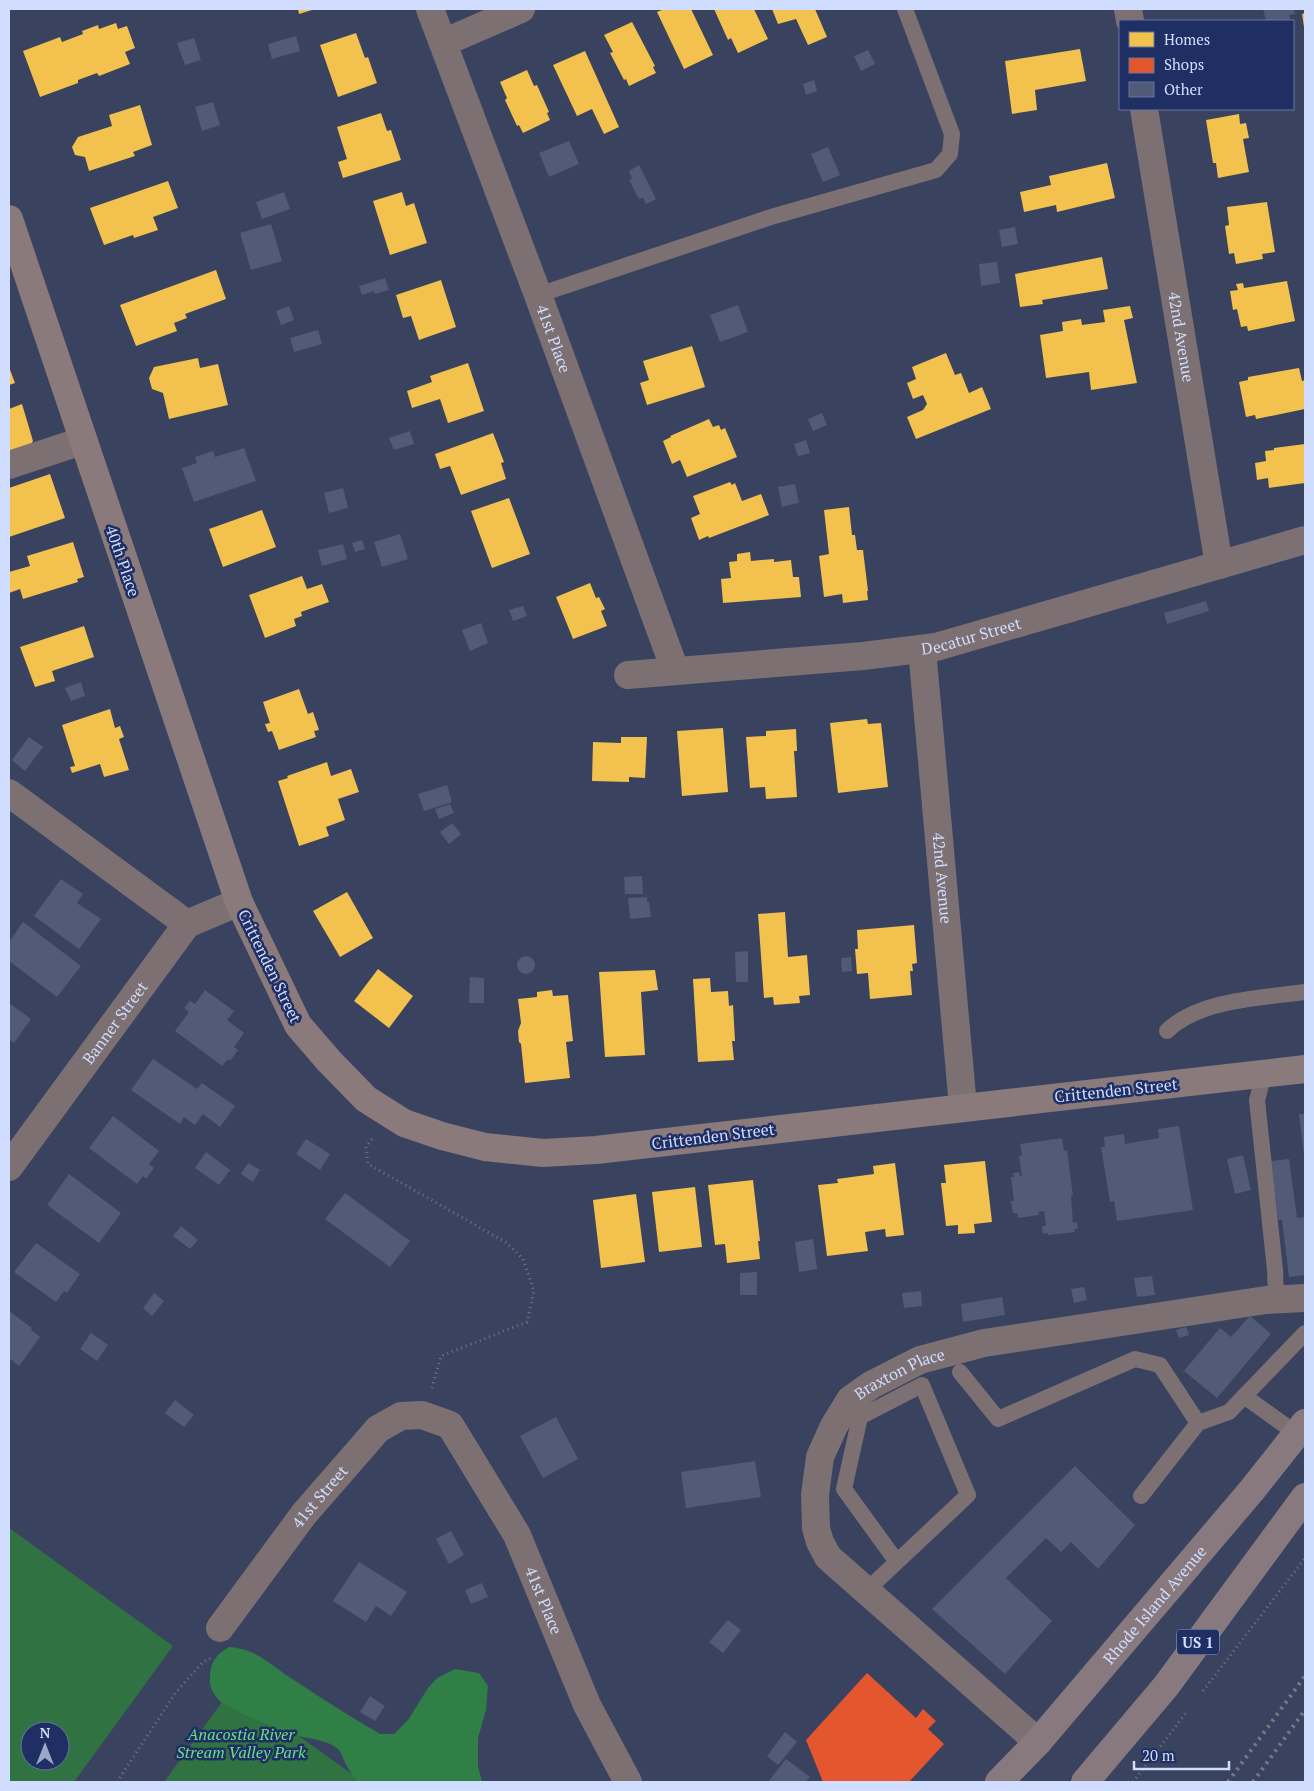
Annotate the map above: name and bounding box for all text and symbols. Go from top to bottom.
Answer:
legend [1119,20,1294,110]
text: Homes [1164,29,1210,49]
text: Shops [1164,54,1204,74]
text: Other [1164,79,1203,99]
street label: 42nd Avenue [1163,290,1200,384]
street label: 41st Place [531,301,576,376]
street label: 40th Place [101,522,145,600]
street label: Decatur Street [920,612,1024,660]
street label: 42nd Avenue [927,832,958,925]
street label: Crittenden Street [233,906,307,1026]
street label: Banner Street [77,977,153,1069]
street label: Crittenden Street [1053,1073,1179,1107]
street label: Crittenden Street [650,1118,776,1154]
street label: Braxton Place [850,1343,947,1405]
street label: 41st Street [286,1460,353,1533]
street label: Rhode Island Avenue [1098,1541,1211,1669]
street label: 41st Place [520,1563,568,1638]
road number: US 1 [1177,1630,1219,1654]
north arrow [20,1721,70,1771]
text: N [40,1723,51,1742]
park label: Anacostia River Stream Valley Park [176,1723,306,1763]
scale bar [1134,1738,1229,1770]
text: 20 m [1142,1745,1175,1765]

